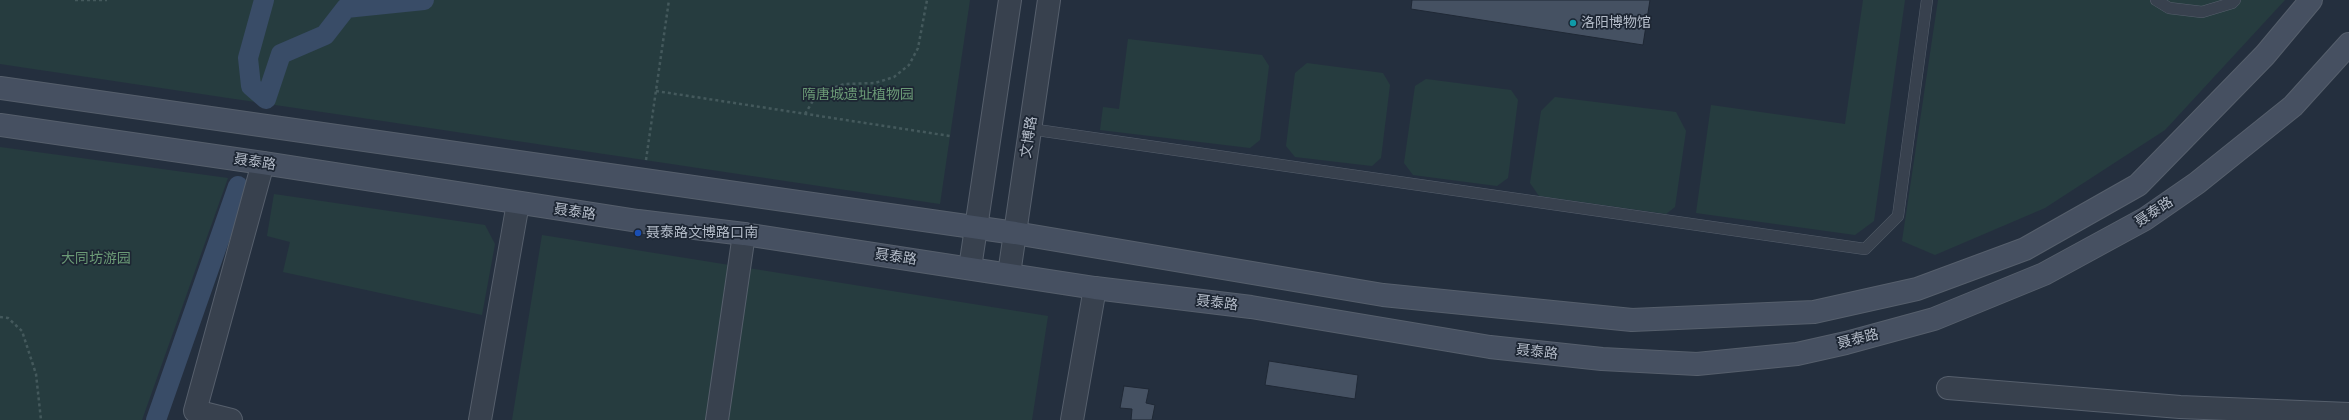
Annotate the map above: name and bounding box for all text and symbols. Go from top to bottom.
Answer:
place label: 洛阳博物馆 [1581,15,1651,31]
marker: 洛阳博物馆 [1568,18,1578,28]
park label: 隋唐城遗址植物园 [802,87,914,103]
street label: 文博路 [1017,115,1041,159]
street label: 聂泰路 [233,150,277,174]
street label: 聂泰路 [2132,194,2176,230]
street label: 聂泰路 [553,201,597,223]
place label: 聂泰路文博路口南 [646,225,758,241]
marker: 聂泰路文博路口南 [633,228,643,238]
street label: 聂泰路 [874,246,918,268]
park label: 大同坊游园 [61,251,131,267]
street label: 聂泰路 [1195,292,1239,314]
street label: 聂泰路 [1836,326,1880,352]
street label: 聂泰路 [1515,341,1559,363]

